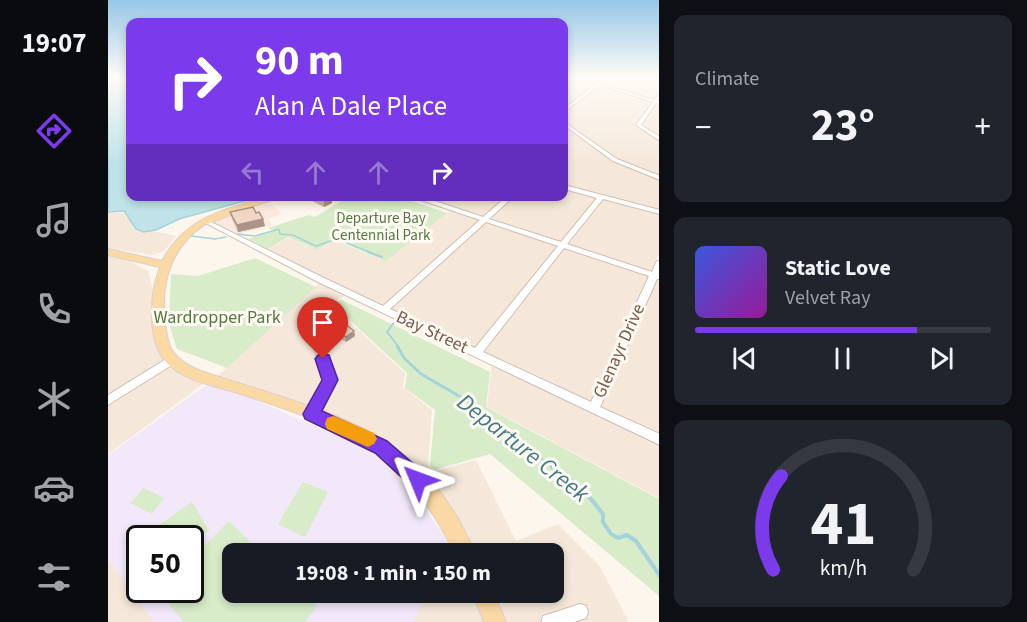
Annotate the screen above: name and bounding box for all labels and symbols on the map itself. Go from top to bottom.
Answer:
park label: Departure Bay Centennial Park [331,208,431,246]
pin [297,297,348,359]
street label: Glenayr Drive [587,300,651,402]
street label: Bay Street [392,304,472,360]
park label: Wardropper Park [153,305,281,330]
water label: Departure Creek [449,385,597,511]
position arrow [386,448,450,512]
speed limit sign: 50 [126,525,204,603]

